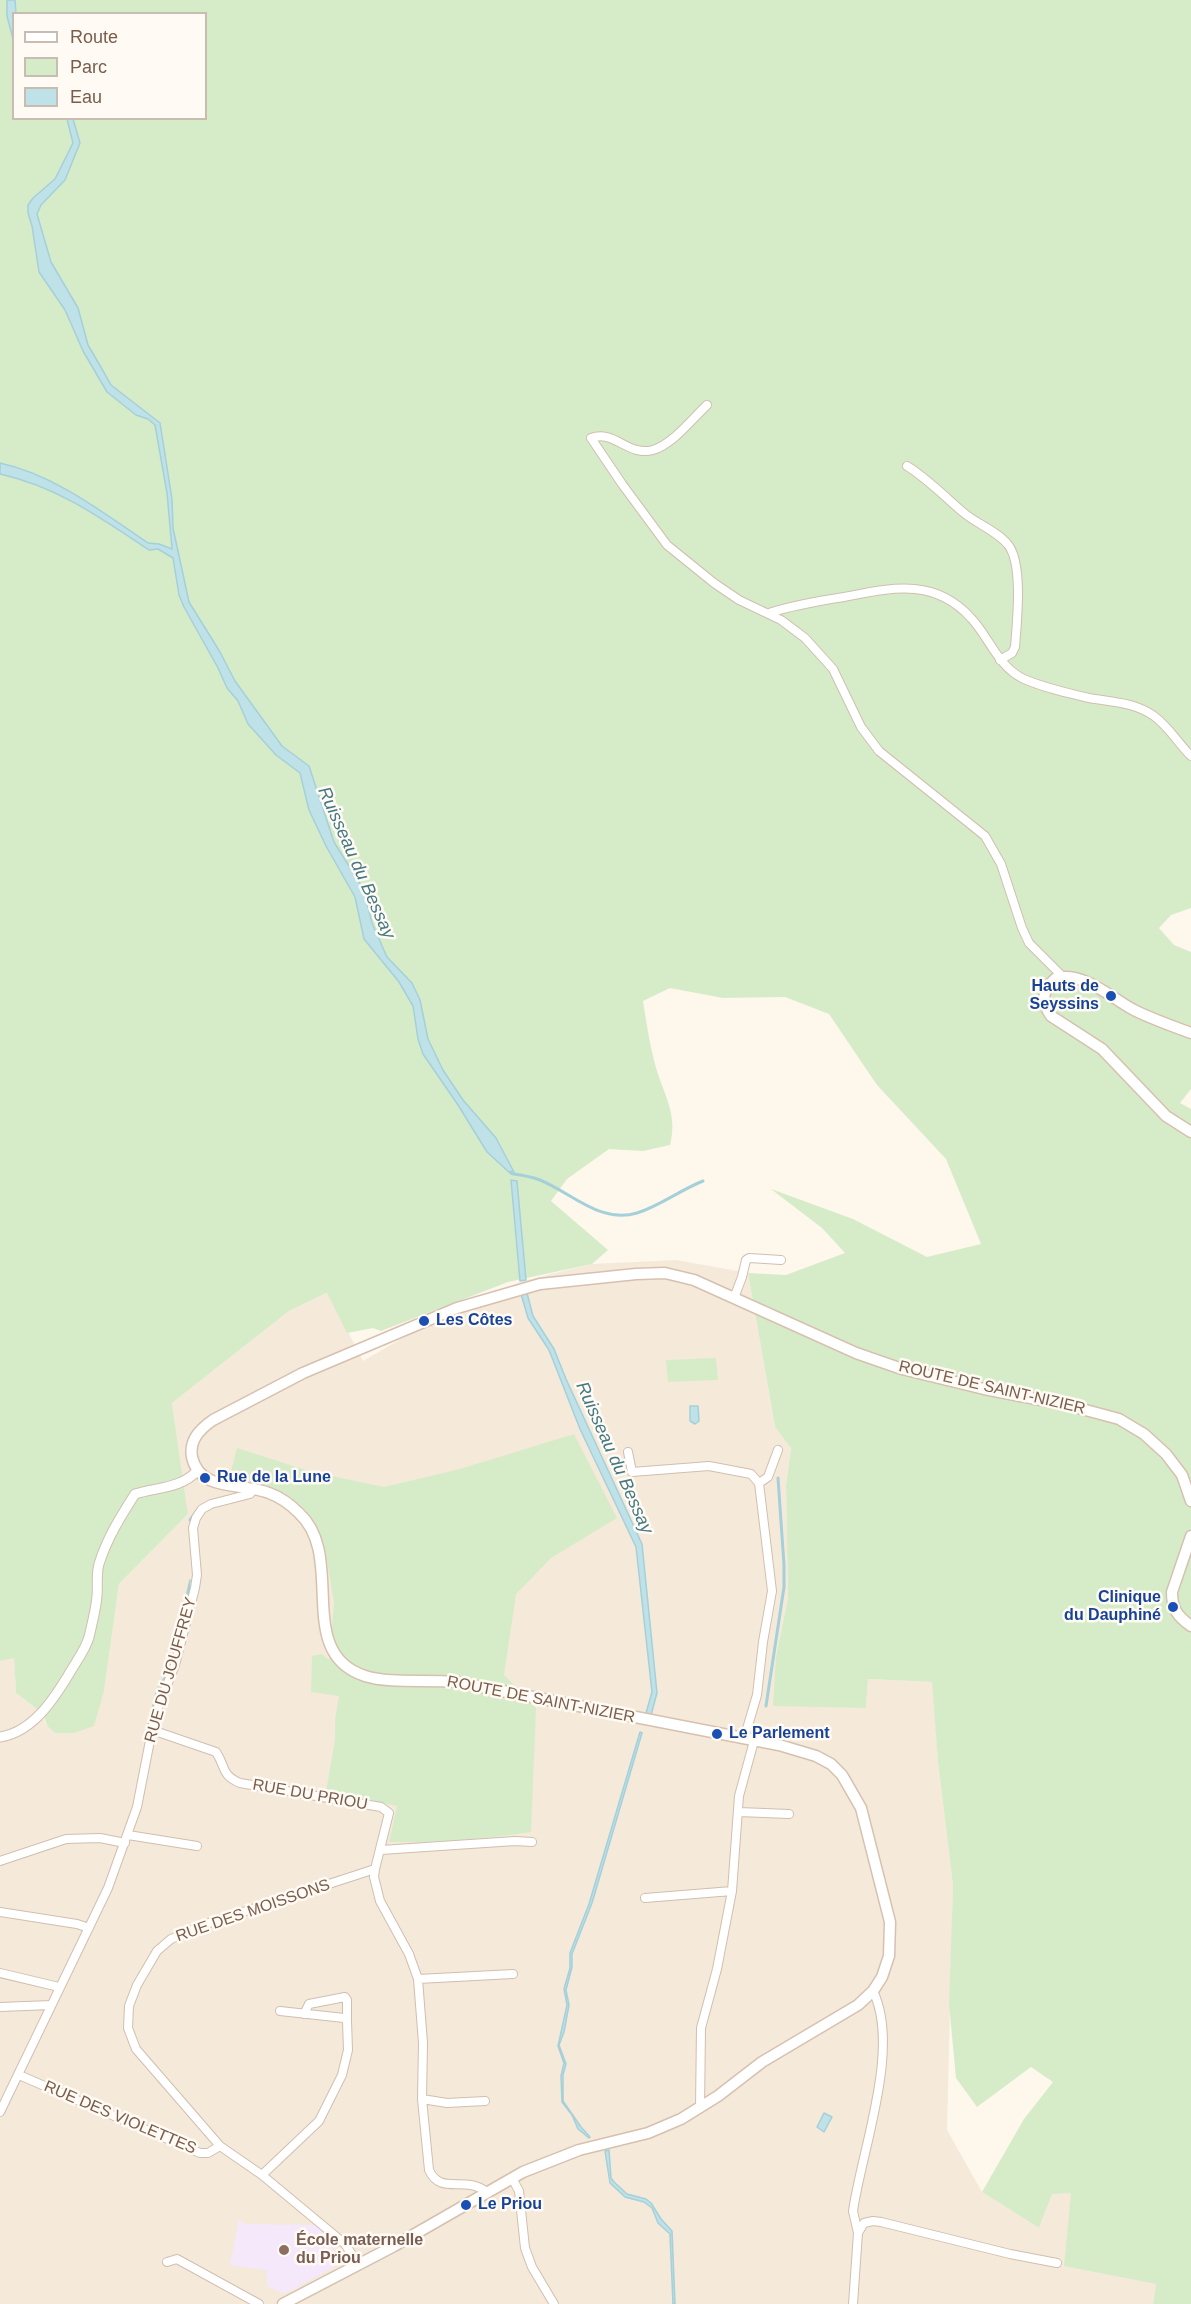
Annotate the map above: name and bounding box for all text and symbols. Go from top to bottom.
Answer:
legend [12,12,207,120]
text: Route [70,27,118,47]
text: Parc [70,57,107,77]
text: Eau [70,87,102,107]
water label: Ruisseau du Bessay [313,784,399,942]
place label: Hauts de Seyssins [1030,977,1099,1015]
marker: Hauts de Seyssins [1104,989,1118,1003]
place label: Les Côtes [436,1311,512,1331]
marker: Les Côtes [417,1314,431,1328]
street label: ROUTE DE SAINT-NIZIER [897,1357,1087,1419]
water label: Ruisseau du Bessay [571,1379,657,1537]
place label: Rue de la Lune [217,1468,331,1488]
marker: Rue de la Lune [198,1471,212,1485]
place label: Clinique du Dauphiné [1064,1588,1161,1626]
street label: RUE DU JOUFFREY [141,1595,201,1745]
marker: Clinique du Dauphiné [1166,1600,1180,1614]
street label: ROUTE DE SAINT-NIZIER [445,1672,637,1728]
place label: Le Parlement [729,1724,829,1744]
marker: Le Parlement [710,1727,724,1741]
street label: RUE DU PRIOU [251,1775,369,1815]
street label: RUE DES MOISSONS [173,1876,333,1946]
street label: RUE DES VIOLETTES [41,2077,199,2159]
place label: Le Priou [478,2195,542,2215]
marker: Le Priou [459,2198,473,2212]
place label: École maternelle du Priou [296,2231,423,2269]
marker: École maternelle du Priou [277,2243,291,2257]

